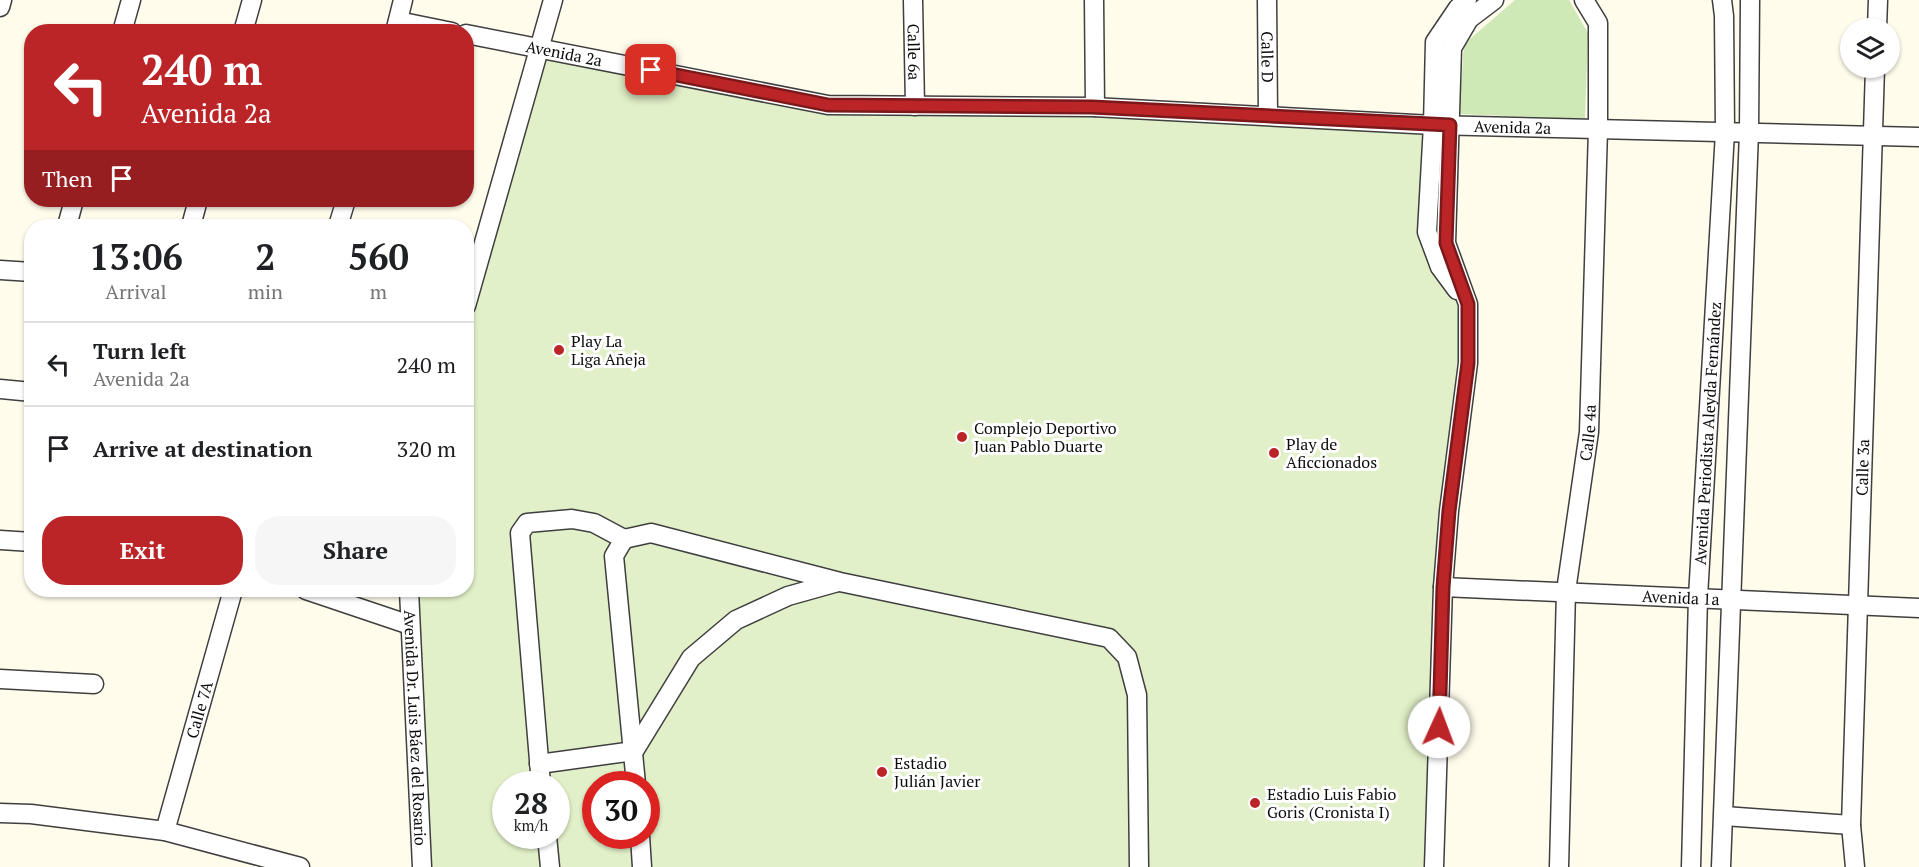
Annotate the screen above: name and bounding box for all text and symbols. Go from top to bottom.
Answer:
map controls [1840,18,1900,78]
button: layers [1840,18,1900,78]
street label: Calle 6a [902,23,926,81]
street label: Calle D [1256,31,1279,83]
street label: Avenida 2a [524,35,604,72]
text: 240 m [141,41,262,97]
pin [625,44,676,95]
icon: left [42,48,120,126]
icon: arrive [634,53,667,86]
text: Avenida 2a [141,95,272,131]
street label: Avenida 2a [1474,115,1552,139]
icon: arrive [105,162,138,195]
text: Then [42,164,93,193]
text: 13:06 [89,233,183,280]
text: 2 [255,233,276,280]
text: 560 [348,233,409,280]
text: Arrival [105,278,167,305]
text: min [248,278,283,305]
text: m [370,278,387,305]
street label: Avenida Periodista Aleyda Fernández [1689,301,1726,565]
place label: Play La Liga Añeja [571,330,646,370]
text: Turn left [93,336,186,365]
marker: Play La Liga Añeja [552,343,566,357]
icon: left [42,348,75,381]
text: 240 m [396,350,456,379]
text: Avenida 2a [93,365,190,392]
street label: Calle 4a [1574,404,1601,462]
place label: Complejo Deportivo Juan Pablo Duarte [974,417,1117,457]
marker: Complejo Deportivo Juan Pablo Duarte [955,430,969,444]
icon: arrive [42,432,75,465]
place label: Play de Aficcionados [1286,433,1377,473]
text: Arrive at destination [93,434,312,463]
text: 320 m [396,434,456,463]
street label: Calle 3a [1850,439,1874,496]
marker: Play de Aficcionados [1267,446,1281,460]
button: Exit [42,516,243,585]
button: Share [255,516,456,585]
street label: Avenida 1a [1642,585,1720,610]
street label: Avenida Dr. Luis Báez del Rosario [399,610,432,846]
street label: Calle 7A [181,679,218,741]
position arrow [1407,695,1471,759]
place label: Estadio Julián Javier [894,752,981,792]
marker: Estadio Julián Javier [875,765,889,779]
speed limit sign: 30 [582,771,660,849]
text: 28 [514,783,548,823]
place label: Estadio Luis Fabio Goris (Cronista I) [1267,783,1397,823]
marker: Estadio Luis Fabio Goris (Cronista I) [1248,796,1262,810]
text: km/h [514,815,548,835]

